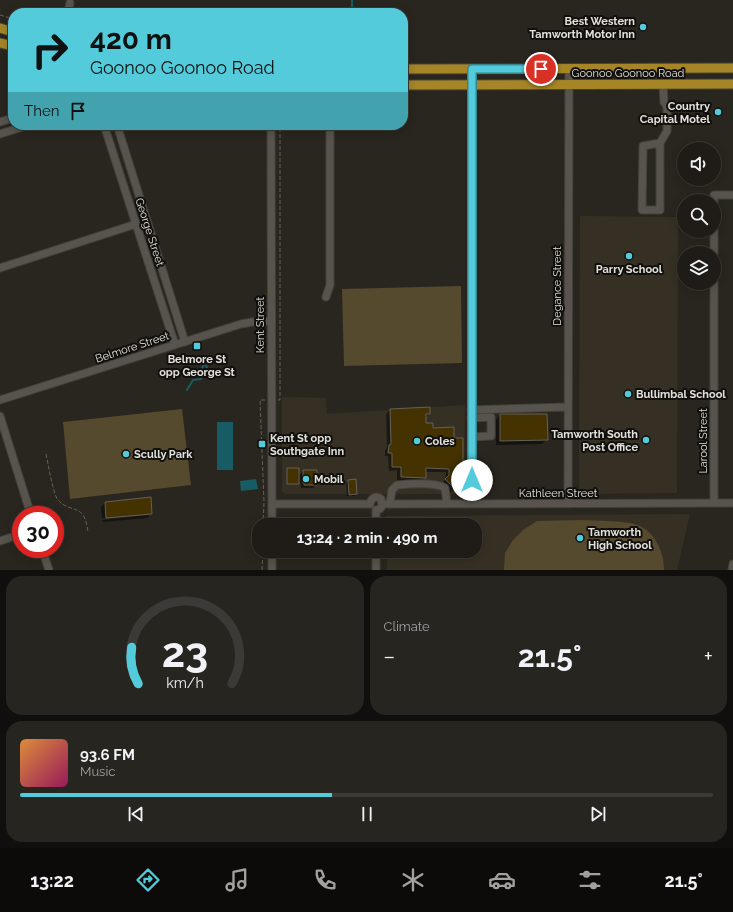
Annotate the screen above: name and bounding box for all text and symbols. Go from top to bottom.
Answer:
place label: Best Western Tamworth Motor Inn [529,15,635,41]
marker: Best Western Tamworth Motor Inn [638,22,648,32]
text: 420 m [90,23,172,56]
icon: right [24,24,76,76]
pin [524,52,558,86]
text: Goonoo Goonoo Road [90,57,275,78]
icon: arrive [530,58,552,80]
street label: Goonoo Goonoo Road [572,67,685,80]
icon: arrive [67,100,89,122]
place label: Country Capital Motel [640,100,711,126]
text: Then [24,102,59,120]
marker: Country Capital Motel [713,107,723,117]
map controls [677,142,721,290]
button: sound [677,142,721,186]
button: search [677,194,721,238]
street label: George Street [132,196,167,268]
street label: Degance Street [551,246,564,326]
button: layers [677,246,721,290]
marker: Parry School [624,251,634,261]
place label: Parry School [596,263,663,276]
street label: Kent Street [254,296,267,353]
street label: Belmore Street [94,329,171,366]
marker: Belmore St opp George St [192,341,202,351]
place label: Belmore St opp George St [159,353,236,379]
place label: Bullimbal School [636,388,726,401]
marker: Bullimbal School [623,389,633,399]
street label: Larool Street [697,408,710,474]
place label: Tamworth South Post Office [551,428,638,454]
place label: Kent St opp Southgate Inn [270,432,344,458]
place label: Coles [425,435,455,448]
marker: Tamworth South Post Office [641,435,651,445]
marker: Coles [412,436,422,446]
marker: Kent St opp Southgate Inn [257,439,267,449]
place label: Scully Park [134,448,193,461]
marker: Scully Park [121,449,131,459]
position arrow [451,459,493,501]
place label: Mobil [314,473,344,486]
marker: Mobil [301,474,311,484]
street label: Kathleen Street [519,487,598,500]
speed limit sign: 30 [12,506,64,558]
place label: Tamworth High School [588,526,652,552]
text: 13:24 · 2 min · 490 m [297,529,437,547]
marker: Tamworth High School [575,533,585,543]
text: Climate [384,619,430,634]
text: 23 [161,627,208,676]
text: 21.5° [518,639,581,674]
text: − [384,643,395,669]
text: + [704,643,713,669]
text: km/h [166,674,204,690]
text: 93.6 FM [80,746,135,764]
text: Music [80,764,115,779]
icon: previous [125,803,147,825]
icon: pause [356,803,378,825]
icon: next [587,803,609,825]
icon: directions [134,866,162,894]
icon: music [223,866,251,894]
icon: phone [311,866,339,894]
icon: climate [399,866,427,894]
icon: car [488,866,516,894]
icon: filters [576,866,604,894]
text: 13:22 [30,870,74,891]
text: 21.5° [665,870,703,891]

